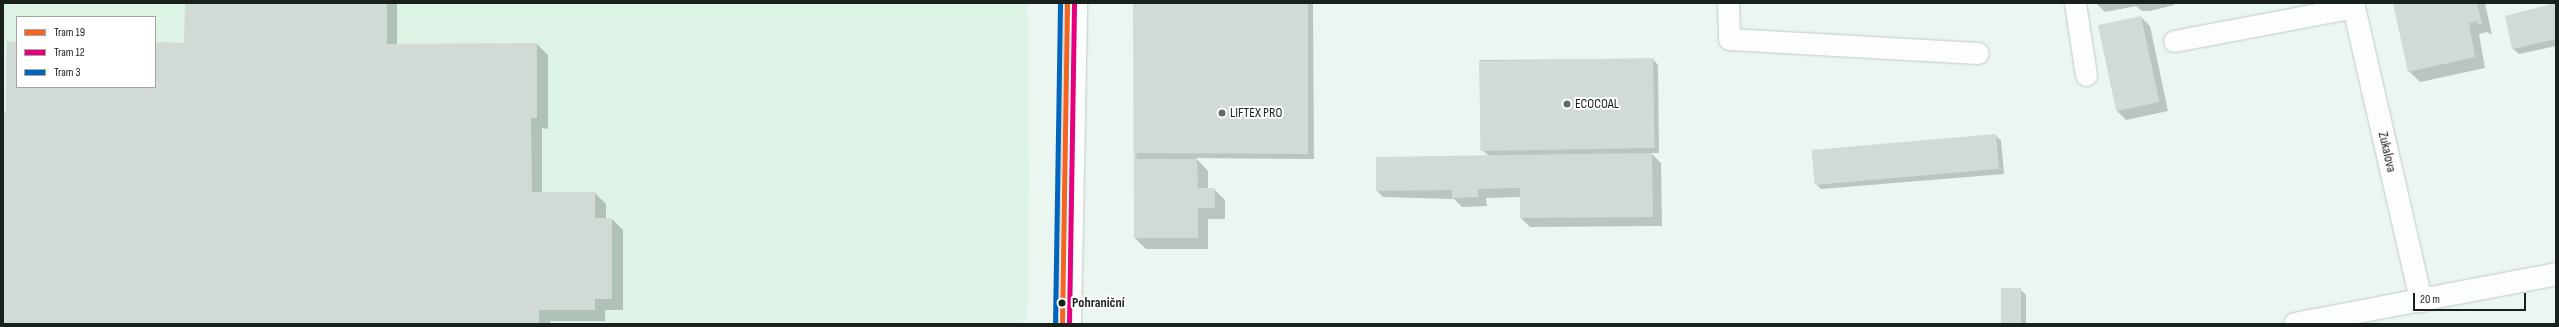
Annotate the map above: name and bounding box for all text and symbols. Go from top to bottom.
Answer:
legend [16,16,156,88]
text: Tram 19 [54,25,85,40]
text: Tram 12 [54,45,85,60]
text: Tram 3 [54,65,81,80]
place label: ECOCOAL [1575,96,1619,112]
marker: ECOCOAL [1562,99,1572,109]
place label: LIFTEX PRO [1230,105,1282,121]
marker: LIFTEX PRO [1217,108,1227,118]
street label: Zukalova [2374,130,2400,174]
scale bar [2415,285,2528,311]
text: 20 m [2420,292,2440,307]
place label: Pohraniční [1072,295,1125,311]
marker: Pohraniční [1055,296,1069,310]

